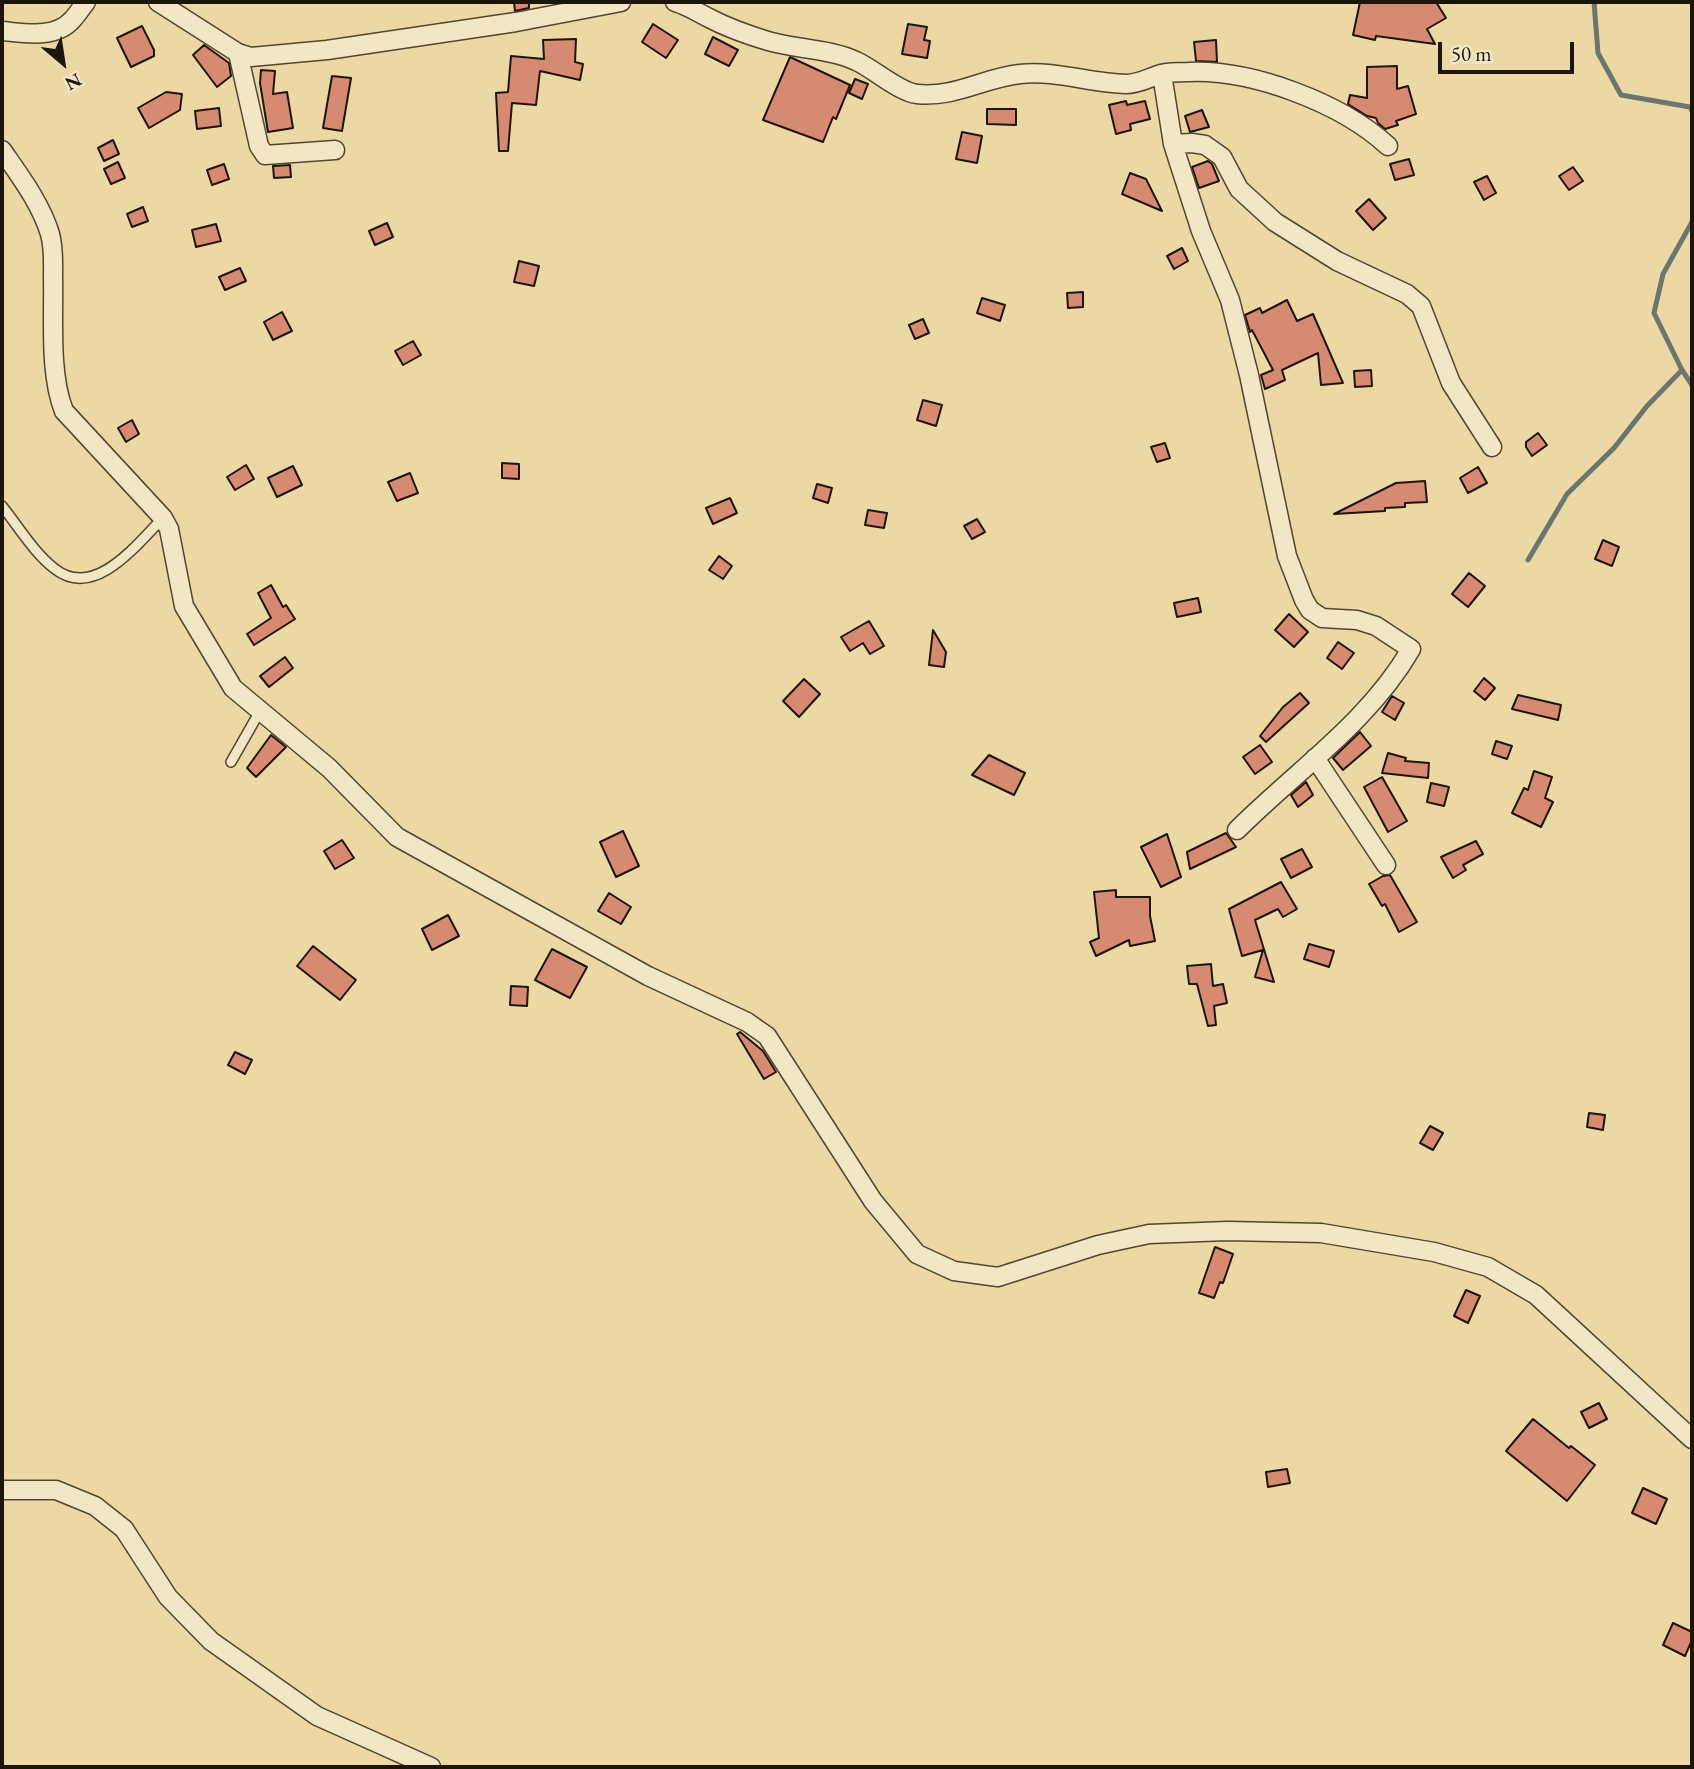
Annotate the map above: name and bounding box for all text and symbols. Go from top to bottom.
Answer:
north arrow [28,28,98,98]
scale bar [1442,28,1578,72]
text: 50 m [1451,40,1492,67]
text: N [61,67,86,96]

